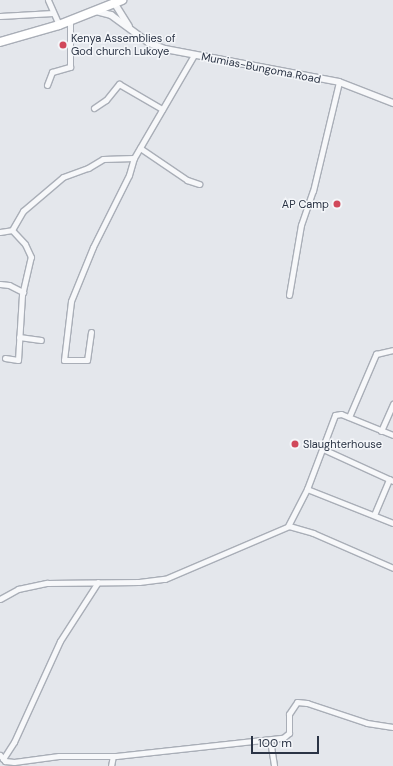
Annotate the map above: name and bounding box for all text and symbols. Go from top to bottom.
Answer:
place label: Kenya Assemblies of God church Lukoye [71,32,175,58]
marker: Kenya Assemblies of God church Lukoye [58,40,68,50]
street label: Mumias-Bungoma Road [200,50,322,86]
place label: AP Camp [282,197,329,211]
marker: AP Camp [332,199,342,209]
place label: Slaughterhouse [303,437,382,451]
marker: Slaughterhouse [290,439,300,449]
scale bar [253,728,321,754]
text: 100 m [258,735,292,751]

